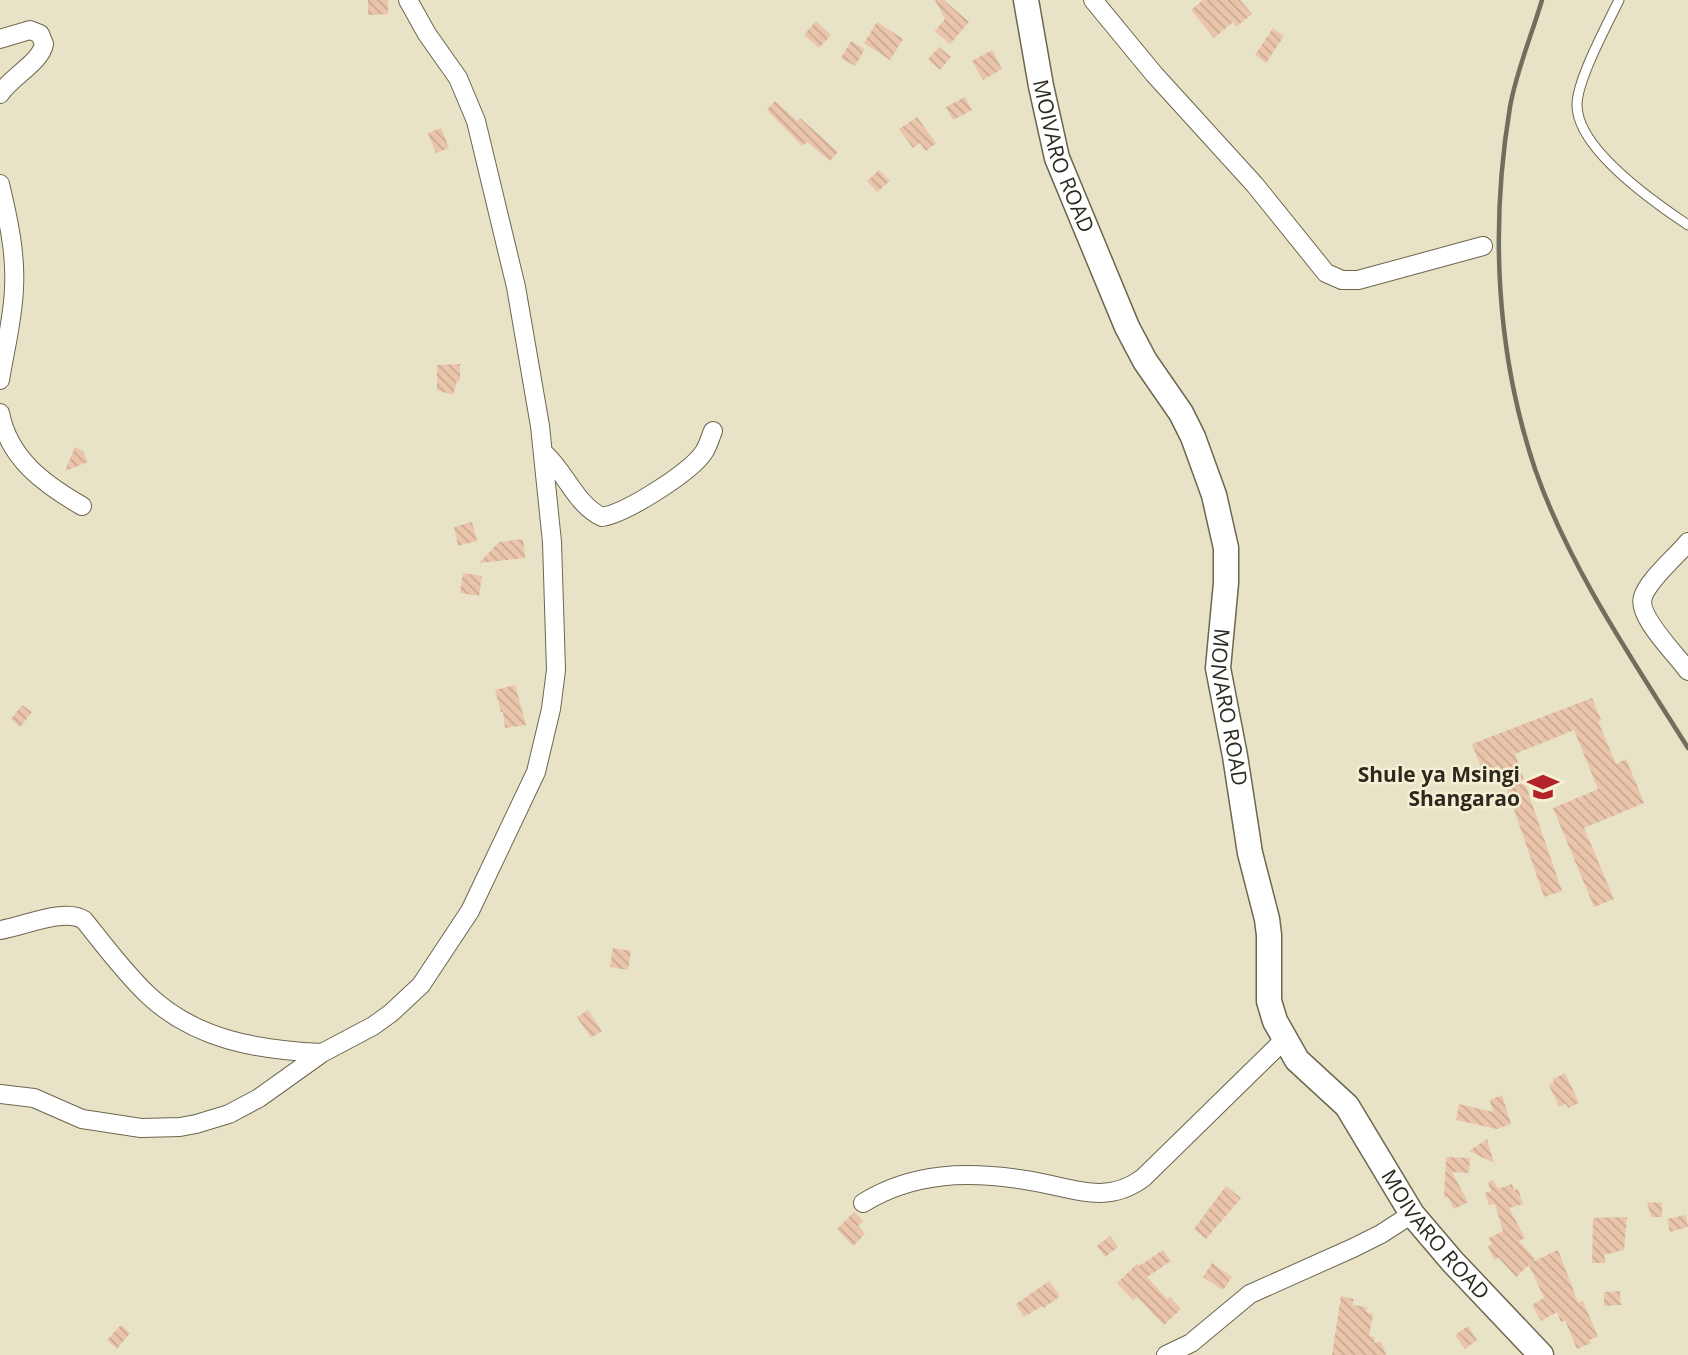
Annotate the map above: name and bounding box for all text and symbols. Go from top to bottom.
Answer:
street label: MOIVARO ROAD [1027,77,1101,237]
street label: MOIVARO ROAD [1205,627,1254,788]
place label: Shule ya Msingi Shangarao [1358,760,1520,812]
school or university icon: Shule ya Msingi Shangarao [1526,770,1560,804]
street label: MOIVARO ROAD [1375,1164,1496,1305]

